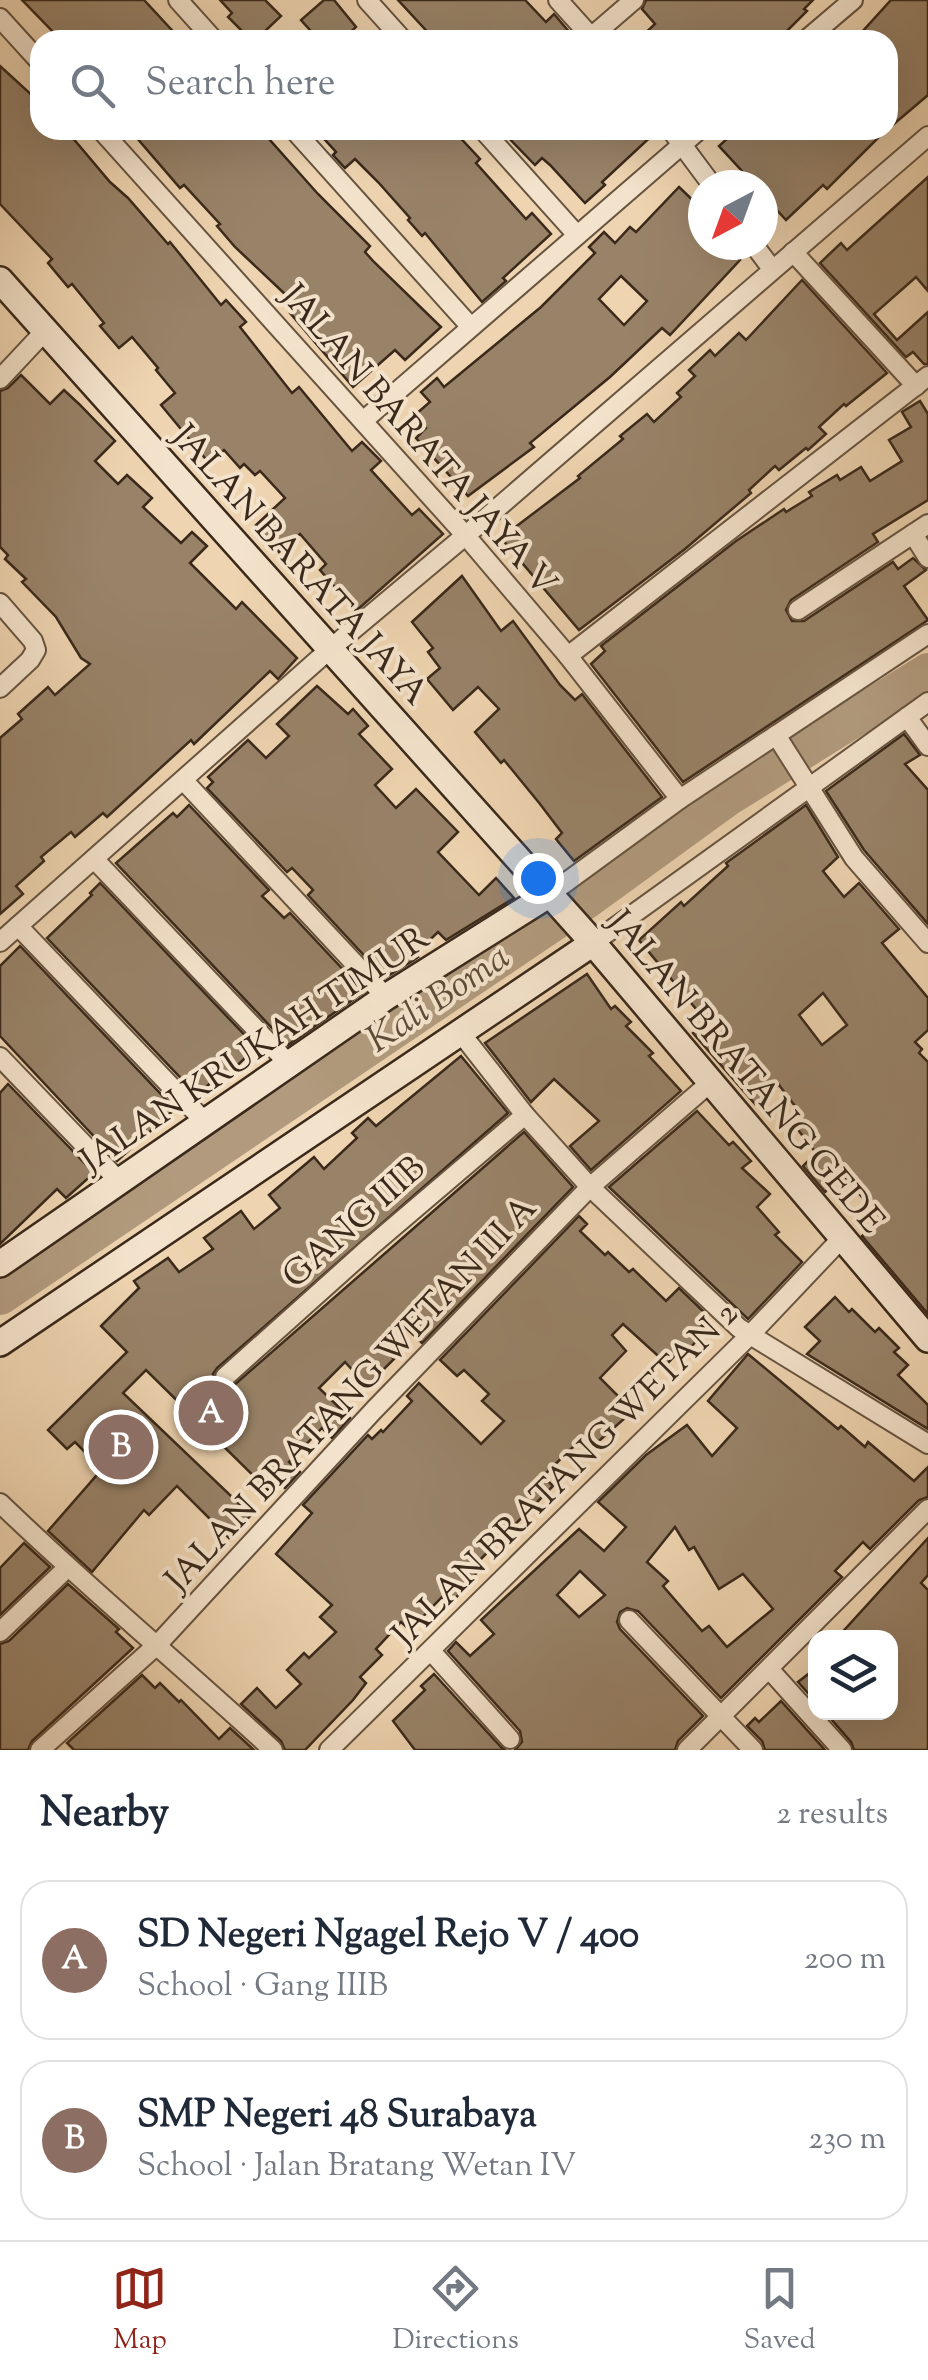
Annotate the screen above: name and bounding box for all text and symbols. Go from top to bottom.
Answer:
search box [30,30,898,140]
icon: search [65,58,120,113]
text: Search here [145,58,336,112]
north arrow [688,170,778,260]
street label: JALAN BARATA JAYA V [273,275,567,603]
street label: JALAN BARATA JAYA [164,415,438,713]
your location [513,853,564,904]
street label: JALAN BRATANG GEDE [592,899,895,1246]
street label: JALAN KRUKAH TIMUR [70,915,441,1188]
water label: Kali Boma [357,932,522,1068]
street label: GANG IIIB [272,1145,438,1302]
street label: JALAN BRATANG WETAN III A [155,1186,545,1600]
street label: JALAN BRATANG WETAN 2 [380,1291,751,1662]
pin: A [178,1376,244,1450]
pin: B [88,1410,154,1484]
map controls [808,1630,898,1720]
button: layers [808,1630,898,1720]
text: Nearby [40,1785,169,1845]
text: 2 results [776,1792,888,1838]
text: SD Negeri Ngagel Rejo V / 400 [137,1910,639,1964]
text: A [62,1937,87,1983]
text: 200 m [804,1937,886,1983]
text: School · Gang IIIB [137,1964,388,2010]
text: SMP Negeri 48 Surabaya [137,2090,537,2144]
text: B [64,2117,85,2163]
text: 230 m [808,2117,886,2163]
text: School · Jalan Bratang Wetan IV [137,2144,576,2190]
tab: Map [112,2261,167,2361]
tab: Directions [392,2261,519,2361]
tab: Saved [744,2261,816,2361]

